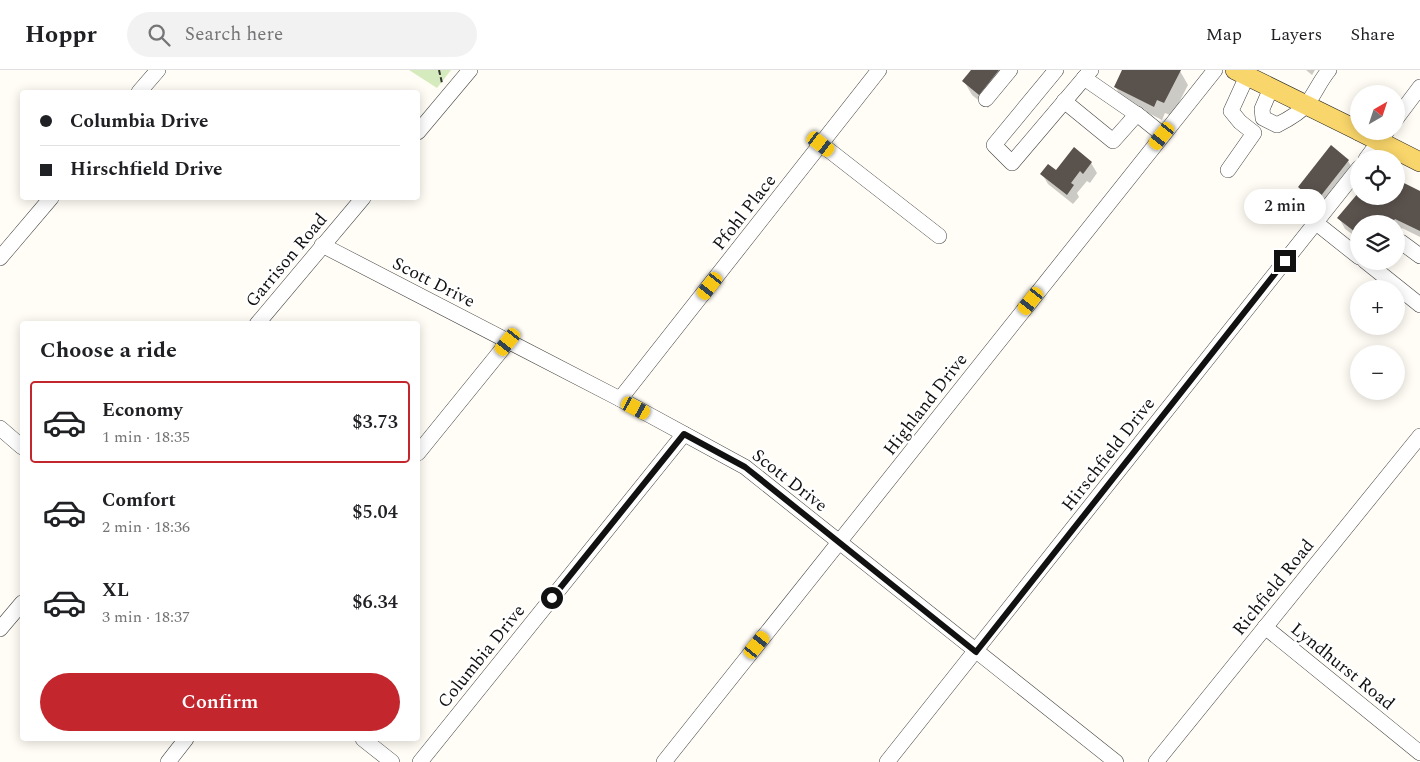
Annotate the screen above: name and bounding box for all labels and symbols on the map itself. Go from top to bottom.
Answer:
north arrow [1350,85,1405,140]
car [1146,120,1177,152]
car [804,129,837,159]
street label: Pfohl Place [706,168,783,256]
callout: 2 min [1244,189,1326,224]
street label: Garrison Road [239,207,334,313]
street label: Scott Drive [388,250,480,315]
route end [1274,250,1296,272]
car [694,270,725,302]
car [1015,285,1046,317]
car [492,326,523,358]
street label: Highland Drive [877,347,974,461]
street label: Hirschfield Drive [1055,391,1162,517]
car [619,394,652,422]
street label: Scott Drive [746,442,833,519]
street label: Richfield Road [1226,533,1321,641]
route start [541,587,563,609]
street label: Columbia Drive [431,599,532,714]
street label: Lyndhurst Road [1285,616,1401,717]
car [741,629,772,661]

